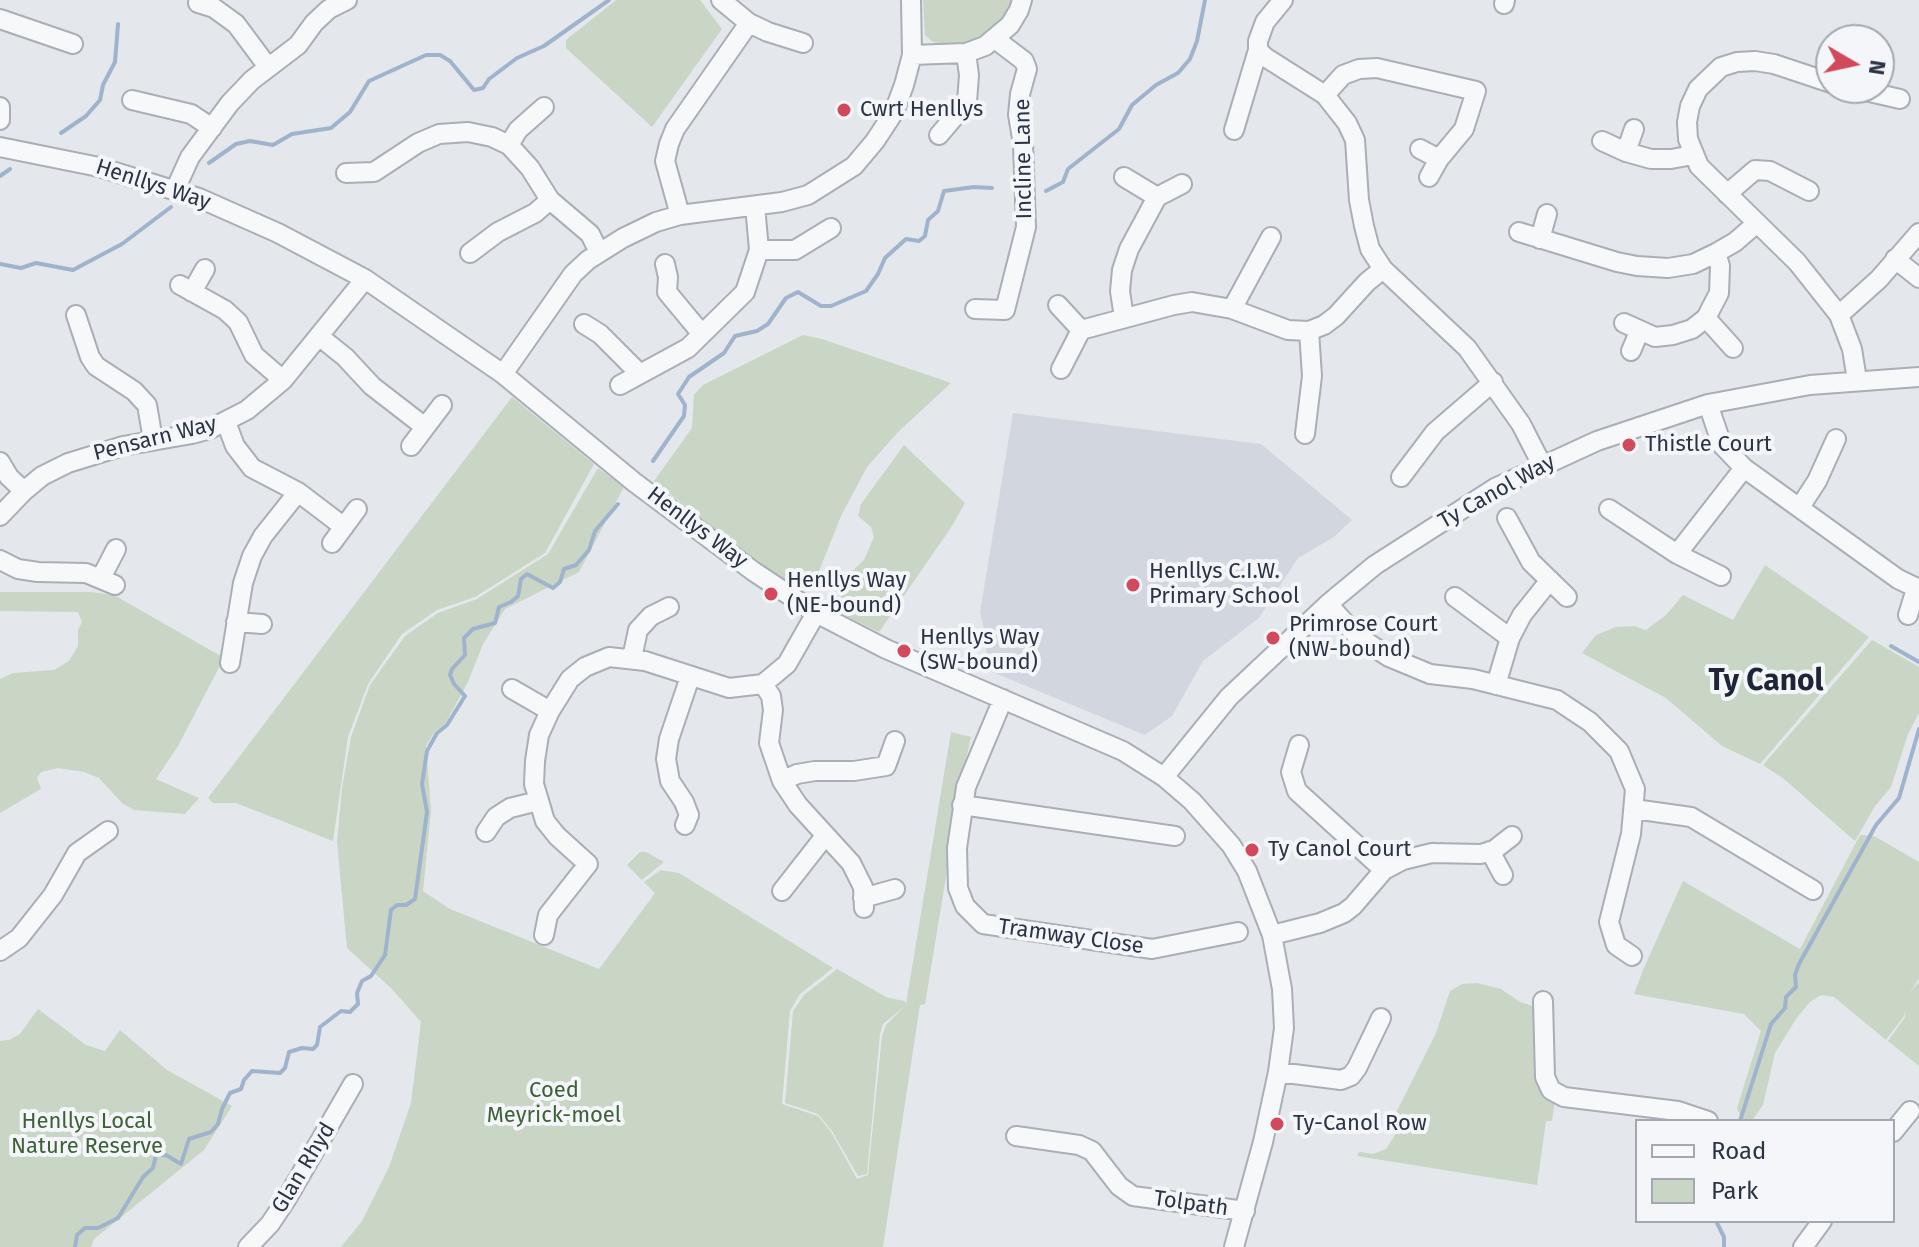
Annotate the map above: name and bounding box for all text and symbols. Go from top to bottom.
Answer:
north arrow [1815,24,1895,104]
text: N [1863,58,1892,77]
place label: Cwrt Henllys [860,97,983,123]
street label: Incline Lane [1010,98,1038,220]
marker: Cwrt Henllys [835,101,853,119]
street label: Henllys Way [92,154,214,216]
street label: Pensarn Way [91,411,219,467]
place label: Thistle Court [1645,432,1772,458]
marker: Thistle Court [1620,436,1638,454]
street label: Ty Canol Way [1434,449,1560,535]
street label: Henllys Way [641,482,753,574]
place label: Henllys C.I.W. Primary School [1149,559,1300,610]
place label: Henllys Way (NE-bound) [787,568,906,620]
marker: Henllys C.I.W. Primary School [1124,576,1142,594]
marker: Henllys Way (NE-bound) [762,585,780,603]
place label: Primrose Court (NW-bound) [1289,612,1438,664]
place label: Henllys Way (SW-bound) [920,625,1039,676]
marker: Primrose Court (NW-bound) [1264,629,1282,647]
marker: Henllys Way (SW-bound) [895,642,913,660]
district label: Ty Canol [1709,664,1823,700]
place label: Ty Canol Court [1268,837,1411,863]
marker: Ty Canol Court [1243,841,1261,859]
street label: Tramway Close [997,914,1145,960]
park label: Coed Meyrick-moel [487,1078,621,1130]
park label: Henllys Local Nature Reserve [11,1109,163,1160]
place label: Ty-Canol Row [1293,1111,1427,1137]
marker: Ty-Canol Row [1268,1115,1286,1133]
street label: Glan Rhyd [267,1118,341,1218]
legend [1635,1119,1895,1223]
text: Road [1711,1137,1766,1165]
text: Park [1711,1177,1758,1205]
street label: Tolpath [1152,1186,1230,1222]

